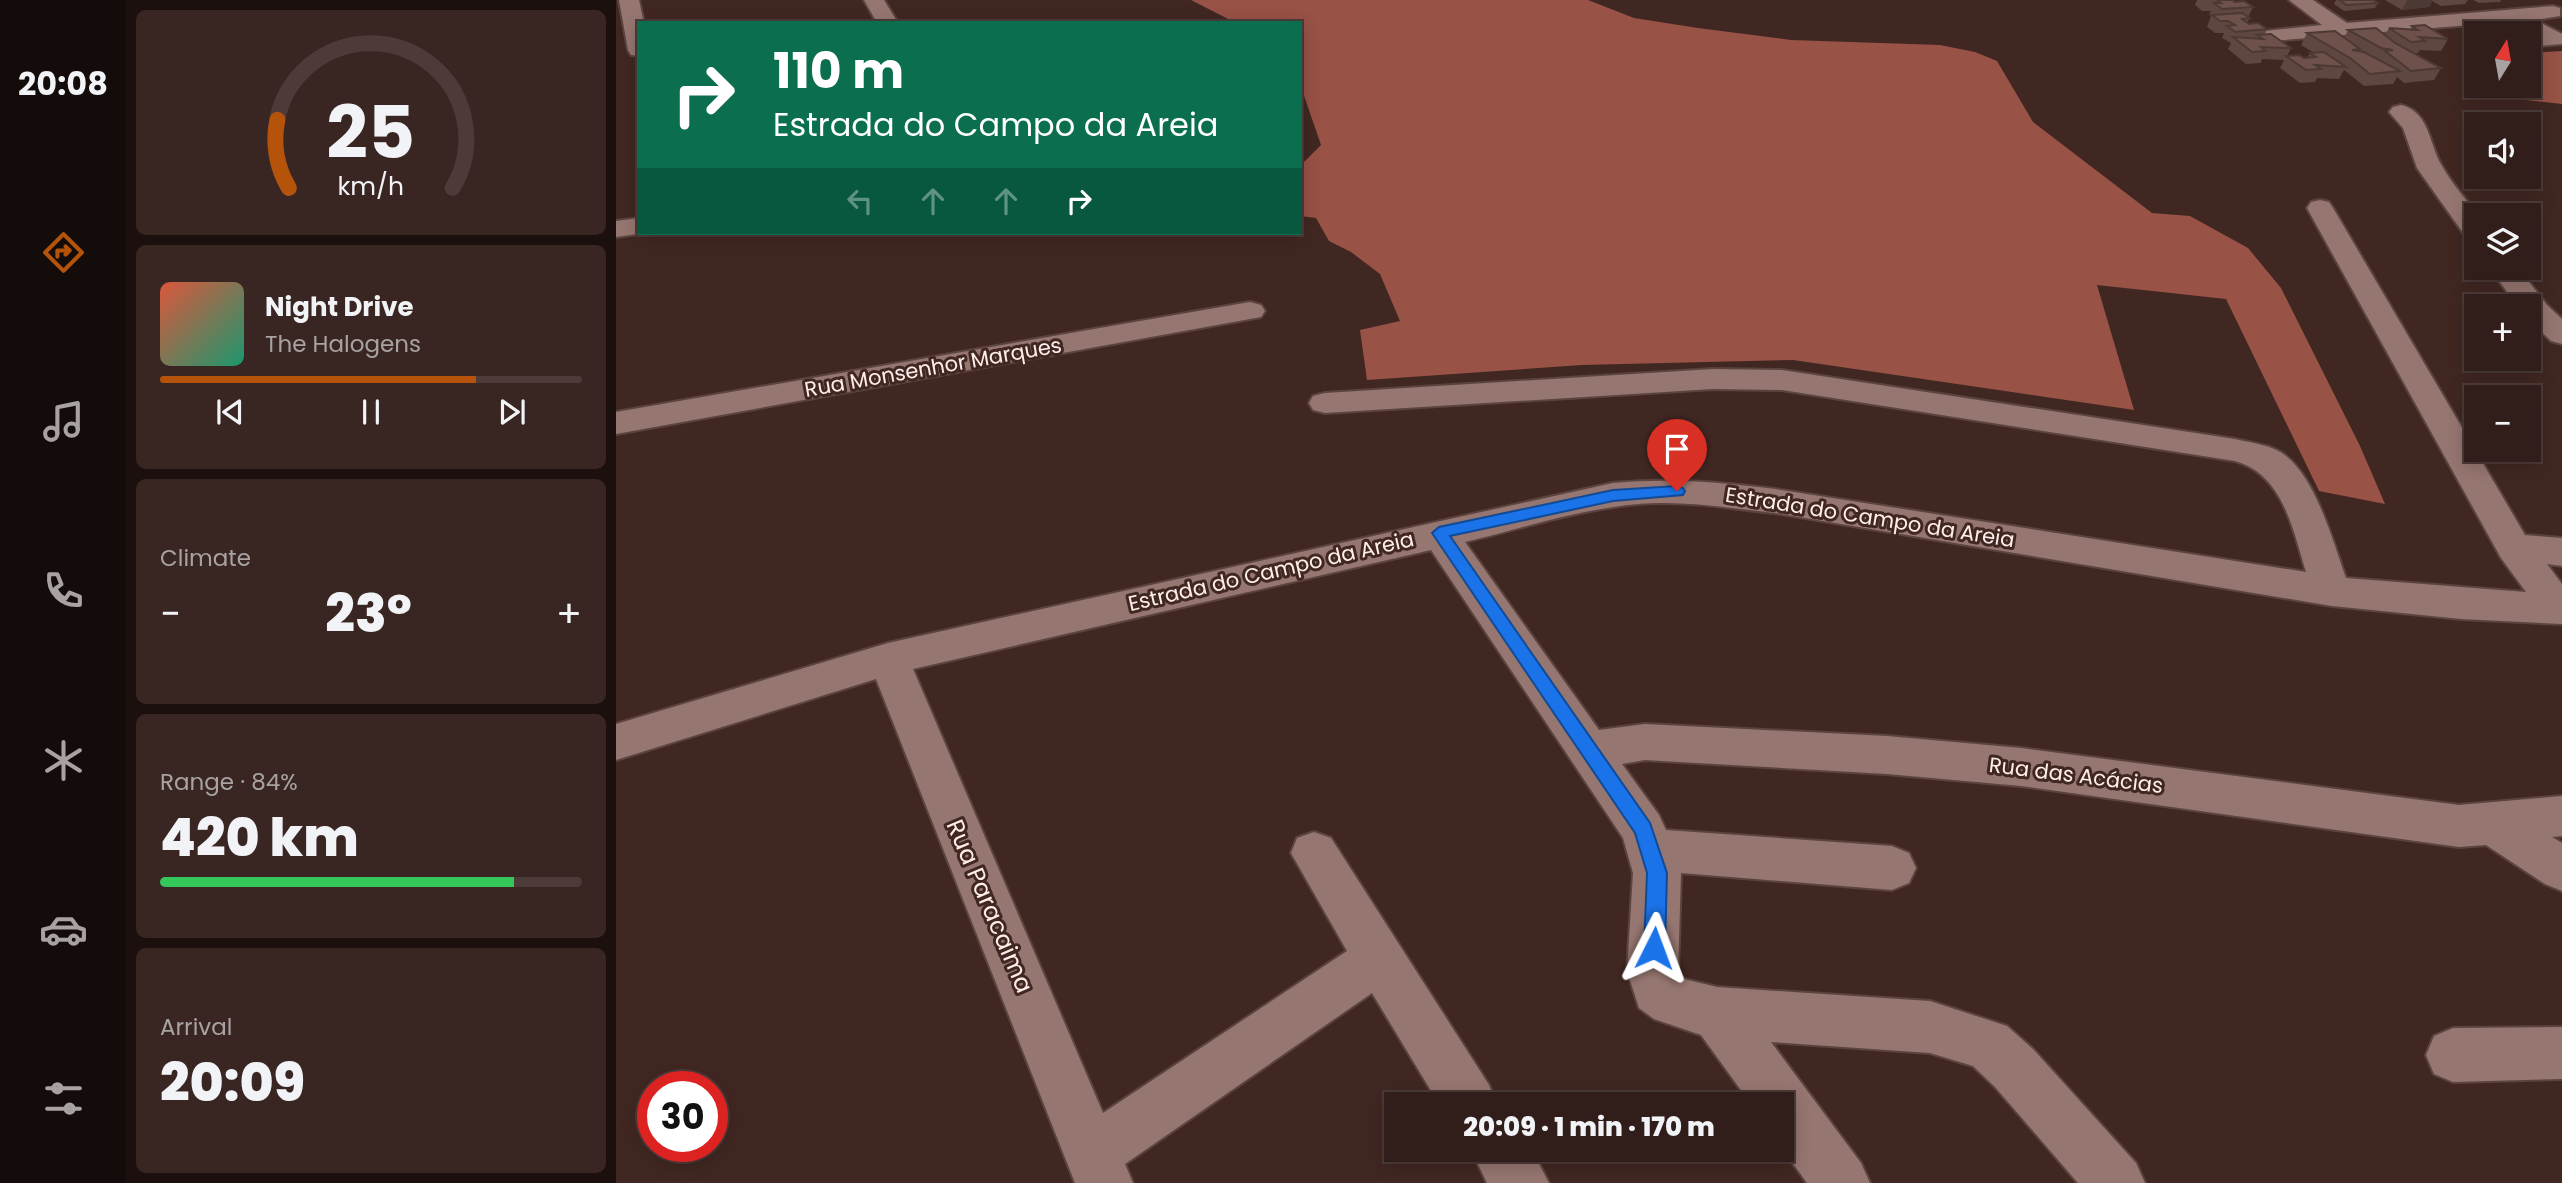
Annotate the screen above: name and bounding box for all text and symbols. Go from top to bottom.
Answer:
north arrow [2464,21,2541,98]
map controls [2464,21,2541,462]
text: 110 m [773,37,904,105]
icon: right [658,49,749,140]
text: 20:08 [18,61,108,106]
text: 25 [327,83,415,184]
text: Estrada do Campo da Areia [773,102,1218,147]
button: sound [2464,112,2541,189]
text: km/h [338,169,404,204]
icon: left [841,182,879,220]
icon: ahead [914,182,952,220]
icon: ahead [987,182,1025,220]
icon: right [1060,182,1098,220]
button: layers [2464,203,2541,280]
icon: directions [39,228,88,277]
text: Night Drive [265,289,413,325]
button: + [2464,294,2541,371]
text: The Halogens [265,328,421,360]
street label: Rua Monsenhor Marques [802,330,1064,404]
button: − [2464,385,2541,462]
icon: previous [211,393,249,431]
icon: pause [352,393,390,431]
icon: next [493,393,531,431]
icon: music [39,397,88,446]
pin [1647,419,1707,491]
icon: arrive [1658,430,1696,468]
street label: Estrada do Campo da Areia [1723,480,2017,554]
street label: Estrada do Campo da Areia [1125,524,1417,618]
text: Climate [160,542,251,574]
icon: phone [39,566,88,615]
text: 23° [325,577,412,650]
text: − [160,587,181,640]
text: + [556,587,582,640]
icon: climate [39,736,88,785]
street label: Rua das Acácias [1987,750,2165,800]
text: Range · 84% [160,766,298,798]
text: 420 km [160,801,359,874]
street label: Rua Paracaima [939,814,1041,998]
icon: car [39,905,88,954]
position arrow [1617,911,1691,985]
text: Arrival [160,1011,232,1043]
text: 20:09 [160,1046,305,1119]
speed limit sign: 30 [637,1071,728,1162]
icon: filters [39,1074,88,1123]
text: 20:09 · 1 min · 170 m [1463,1109,1715,1145]

